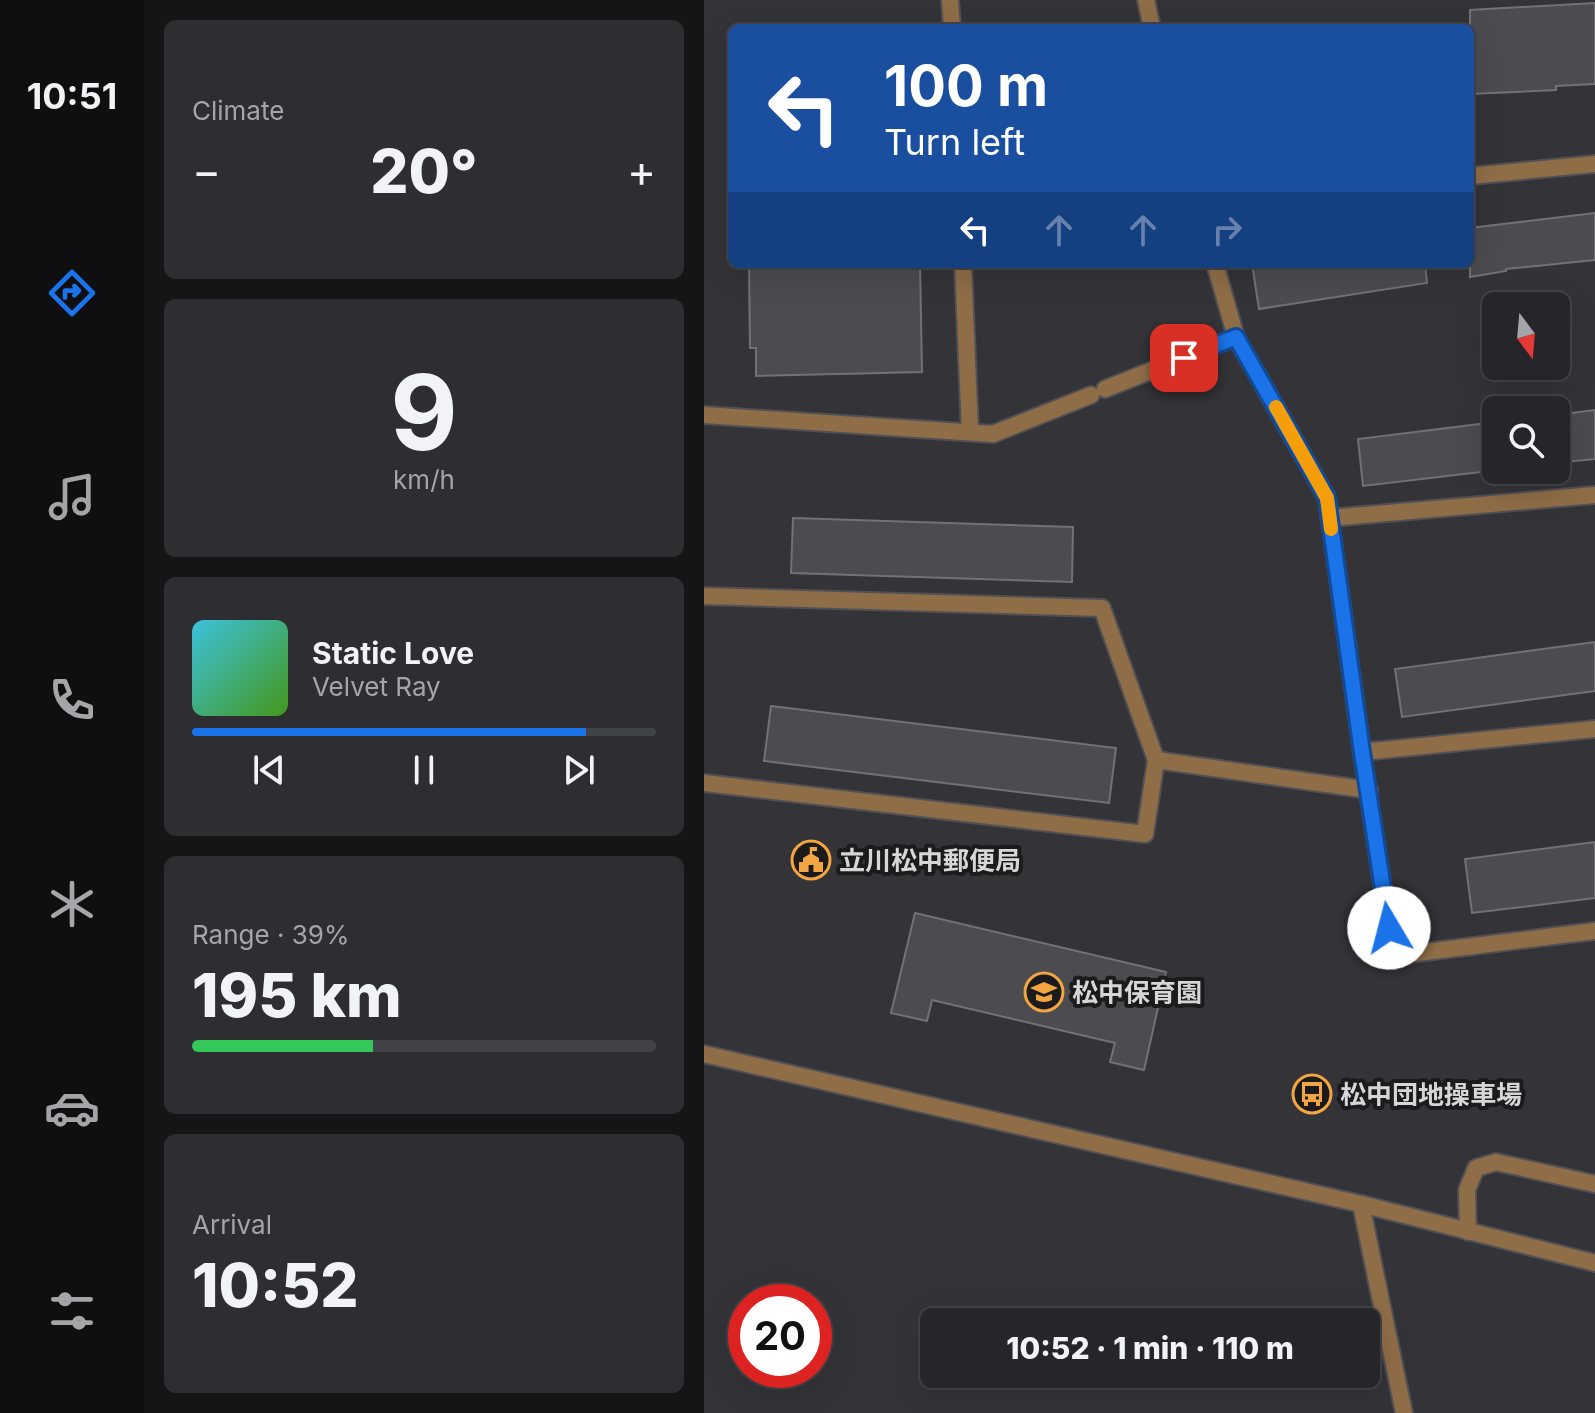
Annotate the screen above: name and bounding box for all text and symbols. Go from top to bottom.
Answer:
text: 100 m [884,52,1048,120]
icon: left [752,56,856,160]
text: 10:51 [27,74,117,118]
text: Climate [192,95,284,126]
text: Turn left [884,120,1025,164]
text: 20° [370,135,478,207]
text: − [192,144,221,198]
text: + [627,144,656,198]
icon: left [953,208,997,252]
icon: ahead [1037,208,1081,252]
icon: ahead [1121,208,1165,252]
icon: right [1205,208,1249,252]
icon: directions [44,265,100,321]
north arrow [1482,292,1570,380]
map controls [1482,292,1570,484]
pin [1150,324,1218,392]
icon: arrive [1162,336,1206,380]
text: 9 [390,349,458,475]
button: search [1482,396,1570,484]
text: km/h [393,464,455,495]
icon: music [44,469,100,525]
text: Static Love [312,635,474,671]
text: Velvet Ray [312,671,441,702]
icon: phone [44,672,100,728]
icon: previous [247,748,291,792]
icon: pause [402,748,446,792]
icon: next [557,748,601,792]
public building icon: 立川松中郵便局 [790,839,832,881]
place label: 立川松中郵便局 [839,845,1021,876]
icon: climate [44,876,100,932]
position arrow [1347,886,1431,970]
text: Range · 39% [192,919,350,950]
text: 195 km [192,959,402,1031]
school or university icon: 松中保育園 [1023,971,1065,1013]
place label: 松中保育園 [1072,977,1202,1008]
bus stop icon: 松中団地操車場 [1291,1073,1333,1115]
place label: 松中団地操車場 [1340,1079,1522,1110]
icon: car [44,1080,100,1136]
text: Arrival [192,1209,272,1240]
text: 10:52 [192,1249,359,1321]
icon: filters [44,1283,100,1339]
speed limit sign: 20 [728,1284,832,1388]
text: 10:52 · 1 min · 110 m [1006,1330,1294,1366]

